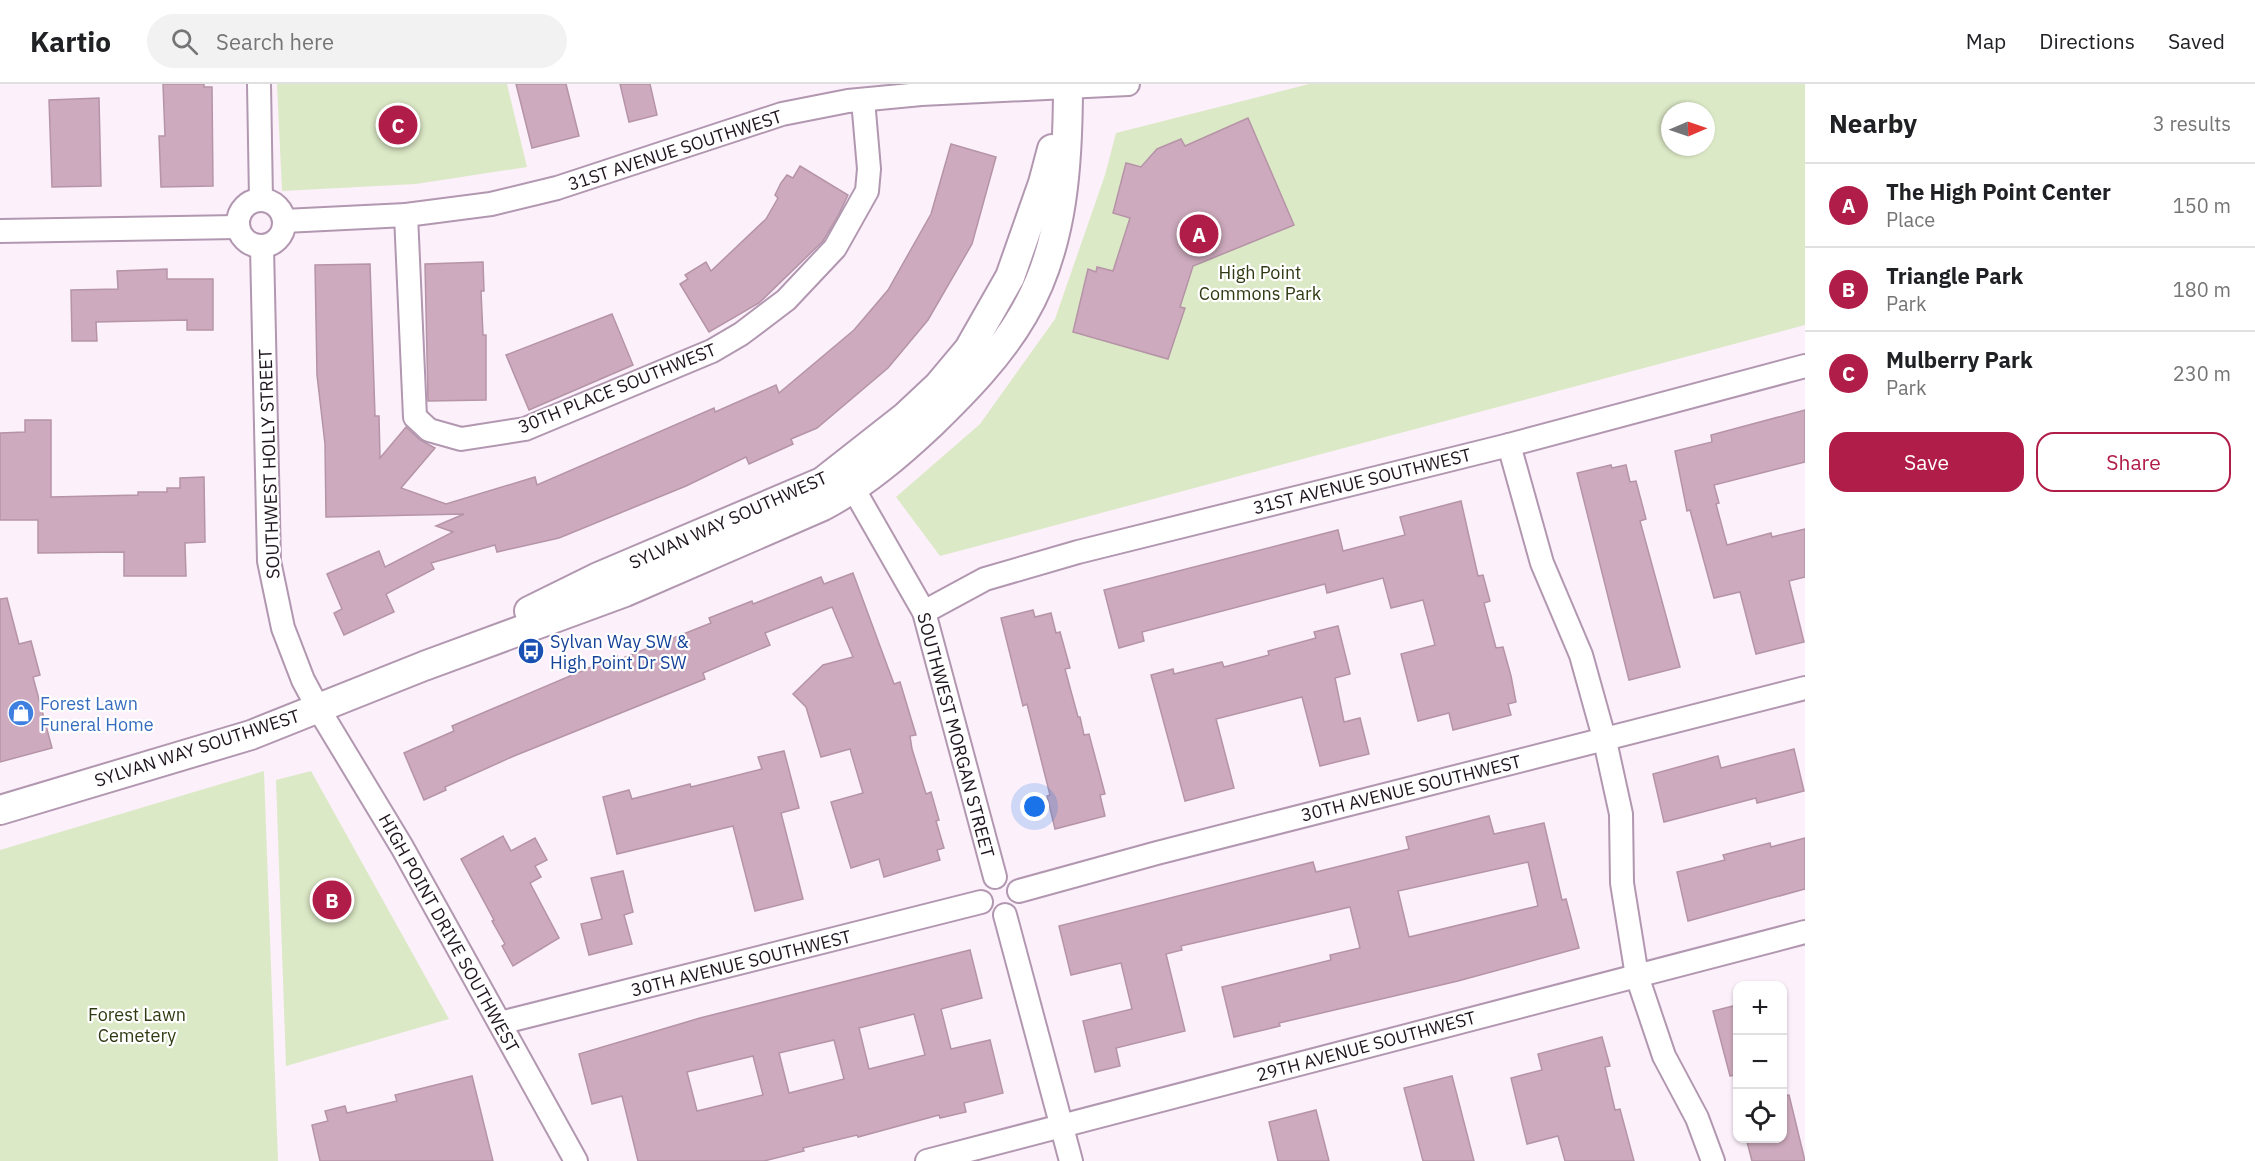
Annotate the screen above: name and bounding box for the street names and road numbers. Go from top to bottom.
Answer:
street label: 31ST AVENUE SOUTHWEST [565,104,785,196]
street label: 30TH PLACE SOUTHWEST [514,338,720,438]
street label: SOUTHWEST HOLLY STREET [253,349,285,579]
street label: 31ST AVENUE SOUTHWEST [1251,443,1473,519]
street label: SYLVAN WAY SOUTHWEST [625,466,831,574]
street label: SOUTHWEST MORGAN STREET [912,610,1000,860]
street label: SYLVAN WAY SOUTHWEST [91,704,303,792]
street label: 30TH AVENUE SOUTHWEST [1298,749,1524,827]
street label: HIGH POINT DRIVE SOUTHWEST [374,810,524,1056]
street label: 30TH AVENUE SOUTHWEST [628,924,854,1002]
street label: 29TH AVENUE SOUTHWEST [1254,1006,1478,1086]

